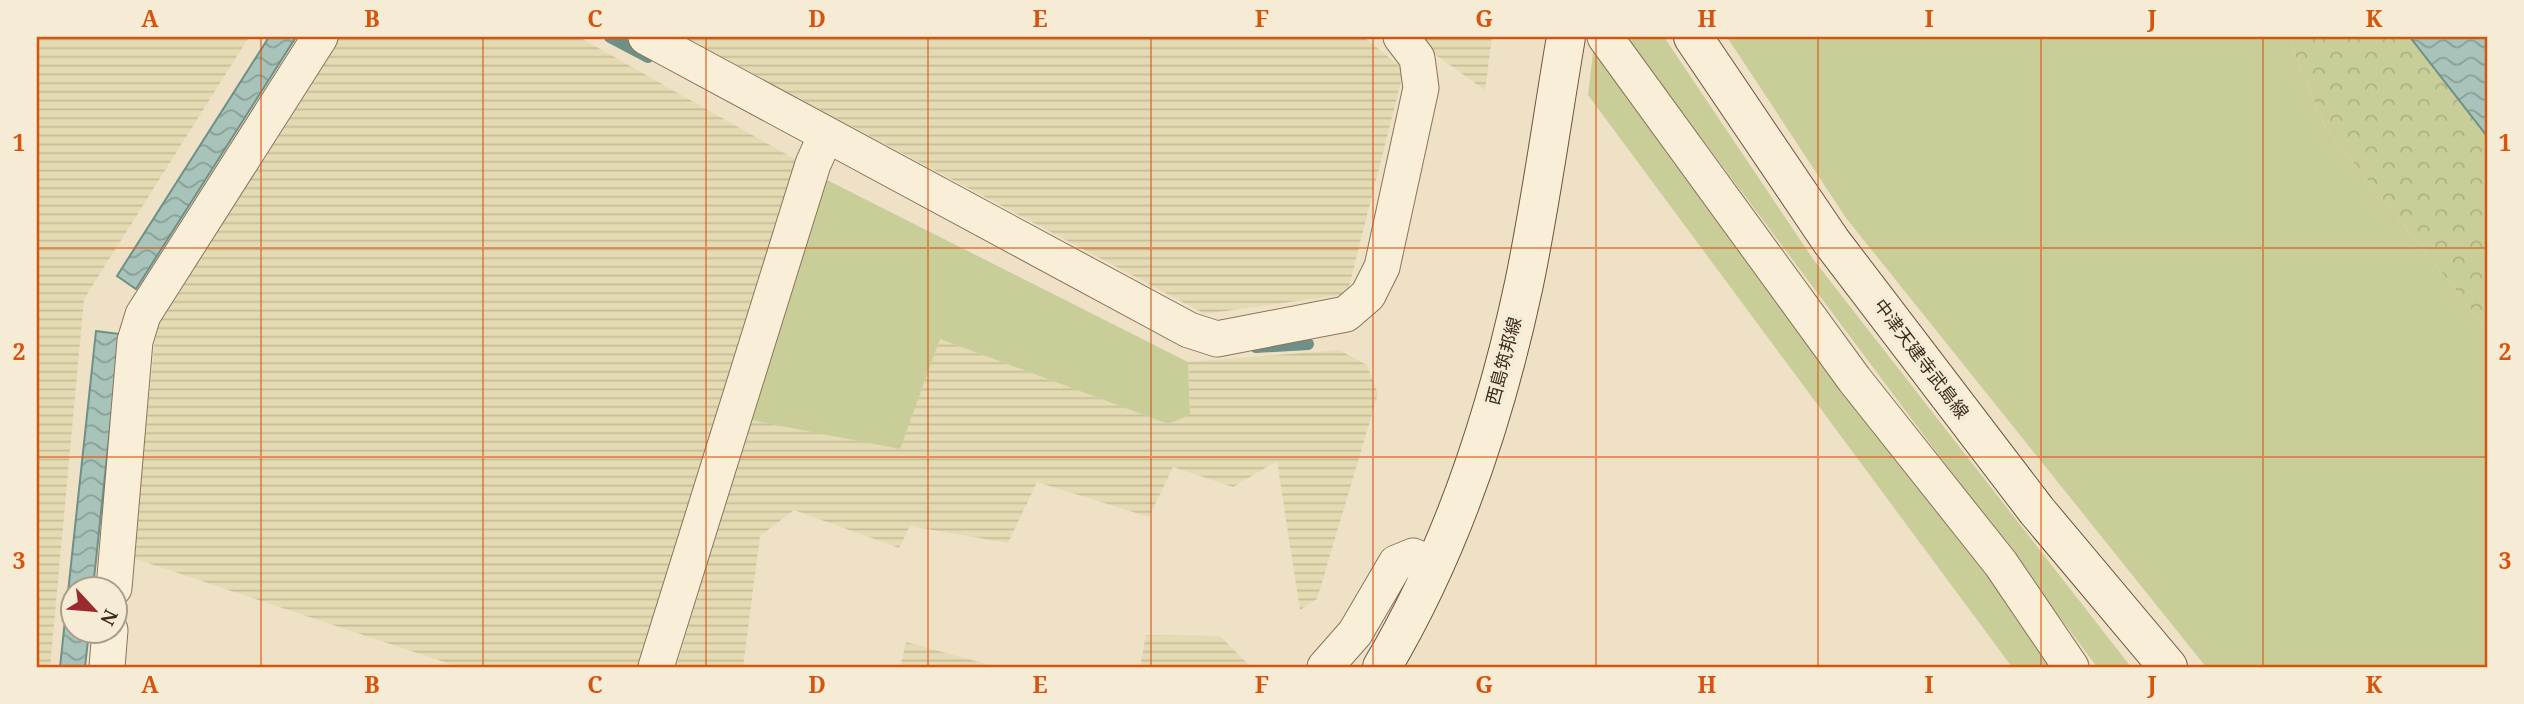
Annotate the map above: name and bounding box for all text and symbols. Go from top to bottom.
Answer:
text: A [141,2,159,34]
text: B [364,2,380,34]
text: C [587,2,603,34]
text: D [808,2,826,34]
text: E [1032,2,1048,34]
text: F [1255,2,1269,34]
text: G [1475,2,1493,34]
text: H [1698,2,1717,34]
text: I [1924,2,1934,34]
text: J [2146,2,2157,34]
text: K [2366,2,2383,34]
text: 1 [13,126,26,158]
text: 1 [2499,126,2512,158]
street label: 中津天建寺武島線 [1869,294,1975,423]
street label: 西島筑邦線 [1480,314,1526,407]
text: 2 [13,335,26,367]
text: 2 [2499,335,2512,367]
text: 3 [13,544,26,576]
text: 3 [2499,544,2512,576]
north arrow [60,574,130,644]
text: N [94,605,124,630]
text: A [141,668,159,700]
text: B [364,668,380,700]
text: C [587,668,603,700]
text: D [808,668,826,700]
text: E [1032,668,1048,700]
text: F [1255,668,1269,700]
text: G [1475,668,1493,700]
text: H [1698,668,1717,700]
text: I [1924,668,1934,700]
text: J [2146,668,2157,700]
text: K [2366,668,2383,700]

